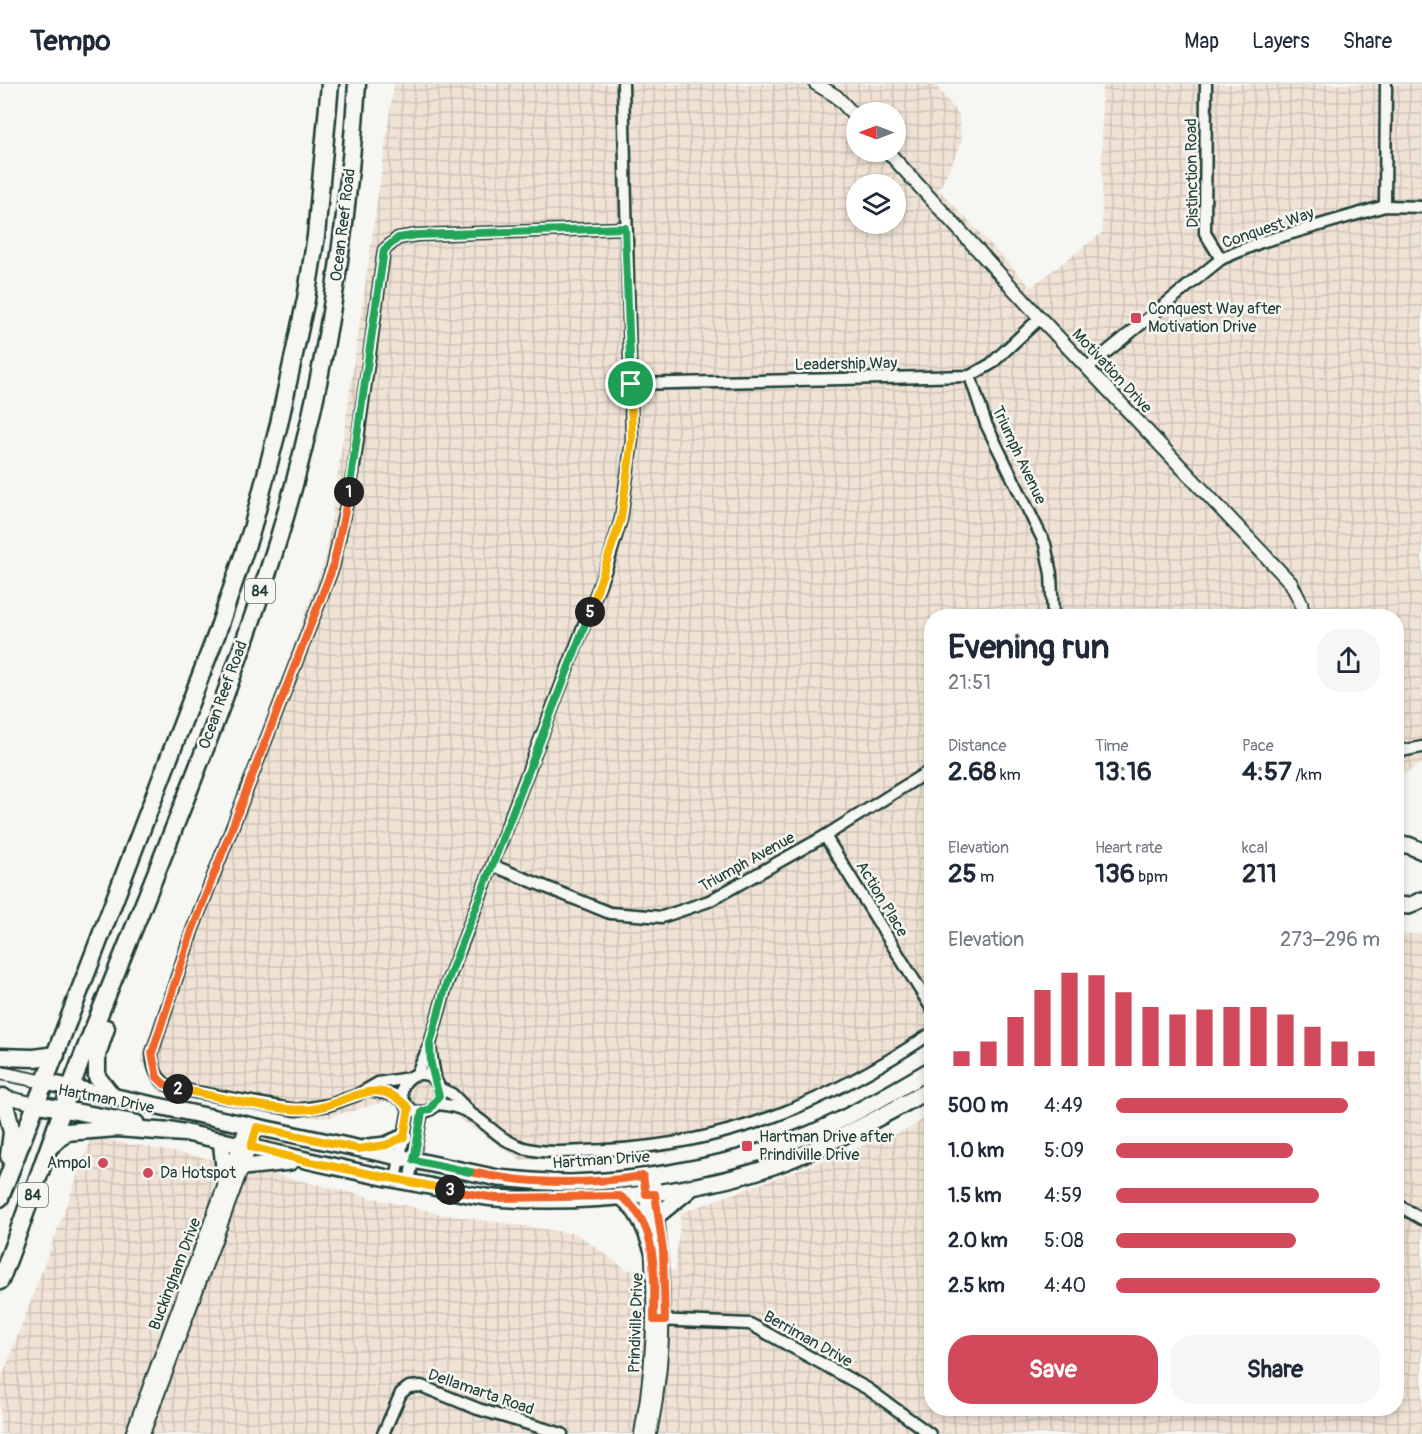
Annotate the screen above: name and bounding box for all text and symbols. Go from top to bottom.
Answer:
text: Tempo [30,24,111,59]
text: Map [1184,28,1219,55]
text: Layers [1252,28,1310,55]
text: Share [1343,28,1392,55]
north arrow [846,102,906,162]
map controls [846,102,906,234]
street label: Distinction Road [1181,118,1203,228]
street label: Ocean Reef Road [326,167,360,283]
button: layers [846,174,906,234]
street label: Conquest Way [1219,203,1317,253]
place label: Conquest Way after Motivation Drive [1148,299,1282,337]
marker: Conquest Way after Motivation Drive [1129,311,1143,325]
street label: Motivation Drive [1068,325,1156,418]
street label: Leadership Way [795,353,898,375]
pin [605,358,656,409]
icon: arrive [614,367,647,400]
street label: Triumph Avenue [987,403,1051,508]
pin: 1 [334,477,364,507]
text: 1 [346,482,352,502]
road number: 84 [245,579,275,603]
pin: 5 [575,597,605,627]
text: 5 [586,602,594,622]
text: Evening run [948,627,1109,668]
button: share [1317,629,1380,692]
street label: Ocean Reef Road [194,638,252,752]
text: 21:51 [948,670,991,695]
text: Distance [948,736,1007,756]
text: Time [1095,736,1128,756]
text: Pace [1242,736,1274,756]
text: 2.68 [948,756,996,788]
text: 13:16 [1095,756,1152,788]
text: 4:57 [1242,756,1292,788]
text: km [996,765,1021,785]
text: /km [1292,765,1322,785]
street label: Triumph Avenue [696,827,798,897]
text: Elevation [948,838,1009,858]
text: Heart rate [1095,838,1162,858]
text: kcal [1242,838,1268,858]
street label: Action Place [852,857,912,941]
text: 25 [948,858,977,890]
text: 136 [1095,858,1135,890]
text: 211 [1242,858,1277,890]
text: m [977,867,994,887]
text: bpm [1135,867,1168,887]
text: Elevation [948,927,1024,952]
text: 273–296 m [1280,927,1380,952]
pin: 2 [163,1074,193,1104]
text: 2 [174,1079,182,1099]
street label: Hartman Drive [56,1080,156,1118]
text: 500 m [948,1093,1008,1118]
text: 4:49 [1044,1093,1083,1118]
place label: Hartman Drive after Prindiville Drive [759,1127,894,1165]
text: 1.0 km [948,1138,1004,1163]
text: 5:09 [1044,1138,1084,1163]
marker: Hartman Drive after Prindiville Drive [740,1139,754,1153]
street label: Hartman Drive [552,1147,650,1173]
place label: Ampol [47,1153,91,1173]
marker: Ampol [96,1156,110,1170]
place label: Da Hotspot [160,1163,236,1183]
marker: Da Hotspot [141,1166,155,1180]
pin: 3 [435,1175,465,1205]
text: 3 [446,1180,454,1200]
road number: 84 [18,1183,48,1207]
text: 1.5 km [948,1183,1001,1208]
text: 4:59 [1044,1183,1082,1208]
street label: Buckingham Drive [144,1215,206,1333]
text: 2.0 km [948,1228,1008,1253]
text: 5:08 [1044,1228,1084,1253]
street label: Prindiville Drive [624,1272,648,1373]
text: 2.5 km [948,1273,1005,1298]
text: 4:40 [1044,1273,1086,1298]
street label: Berriman Drive [760,1306,856,1372]
button: Save [948,1335,1158,1404]
button: Share [1170,1335,1380,1404]
street label: Dellamarta Road [425,1365,537,1419]

